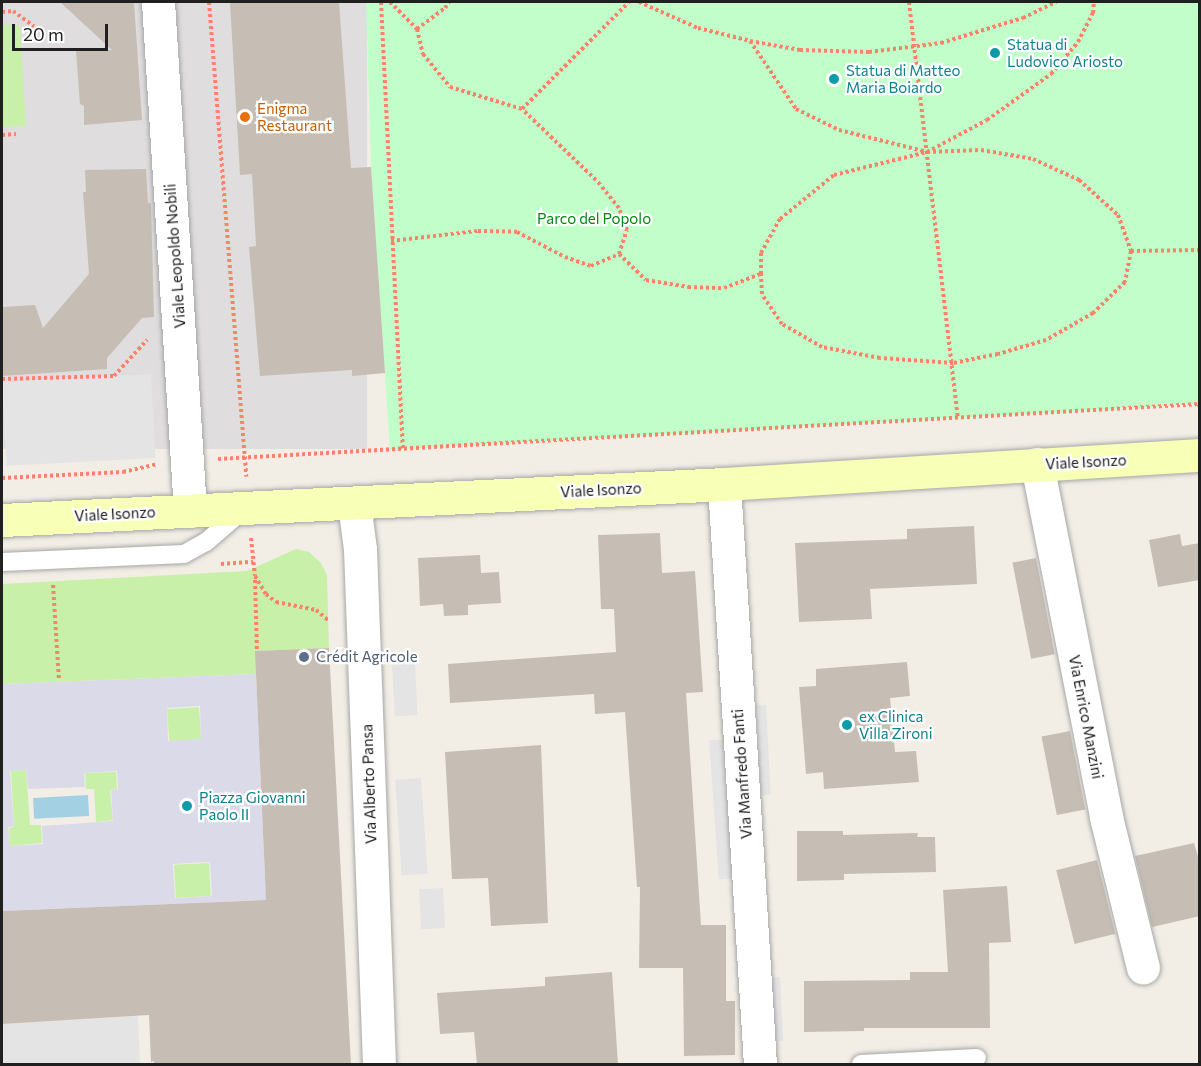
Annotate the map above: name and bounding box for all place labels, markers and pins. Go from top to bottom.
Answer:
place label: Statua di Ludovico Ariosto [1007,35,1123,70]
marker: Statua di Ludovico Ariosto [988,46,1002,60]
place label: Statua di Matteo Maria Boiardo [846,61,960,96]
marker: Statua di Matteo Maria Boiardo [827,72,841,86]
place label: Enigma Restaurant [257,99,332,134]
marker: Enigma Restaurant [238,110,252,124]
place label: Crédit Agricole [316,648,418,666]
marker: Crédit Agricole [297,650,311,664]
place label: ex Clinica Villa Zironi [859,707,933,742]
marker: ex Clinica Villa Zironi [840,718,854,732]
place label: Piazza Giovanni Paolo II [199,788,306,823]
marker: Piazza Giovanni Paolo II [180,799,194,813]

